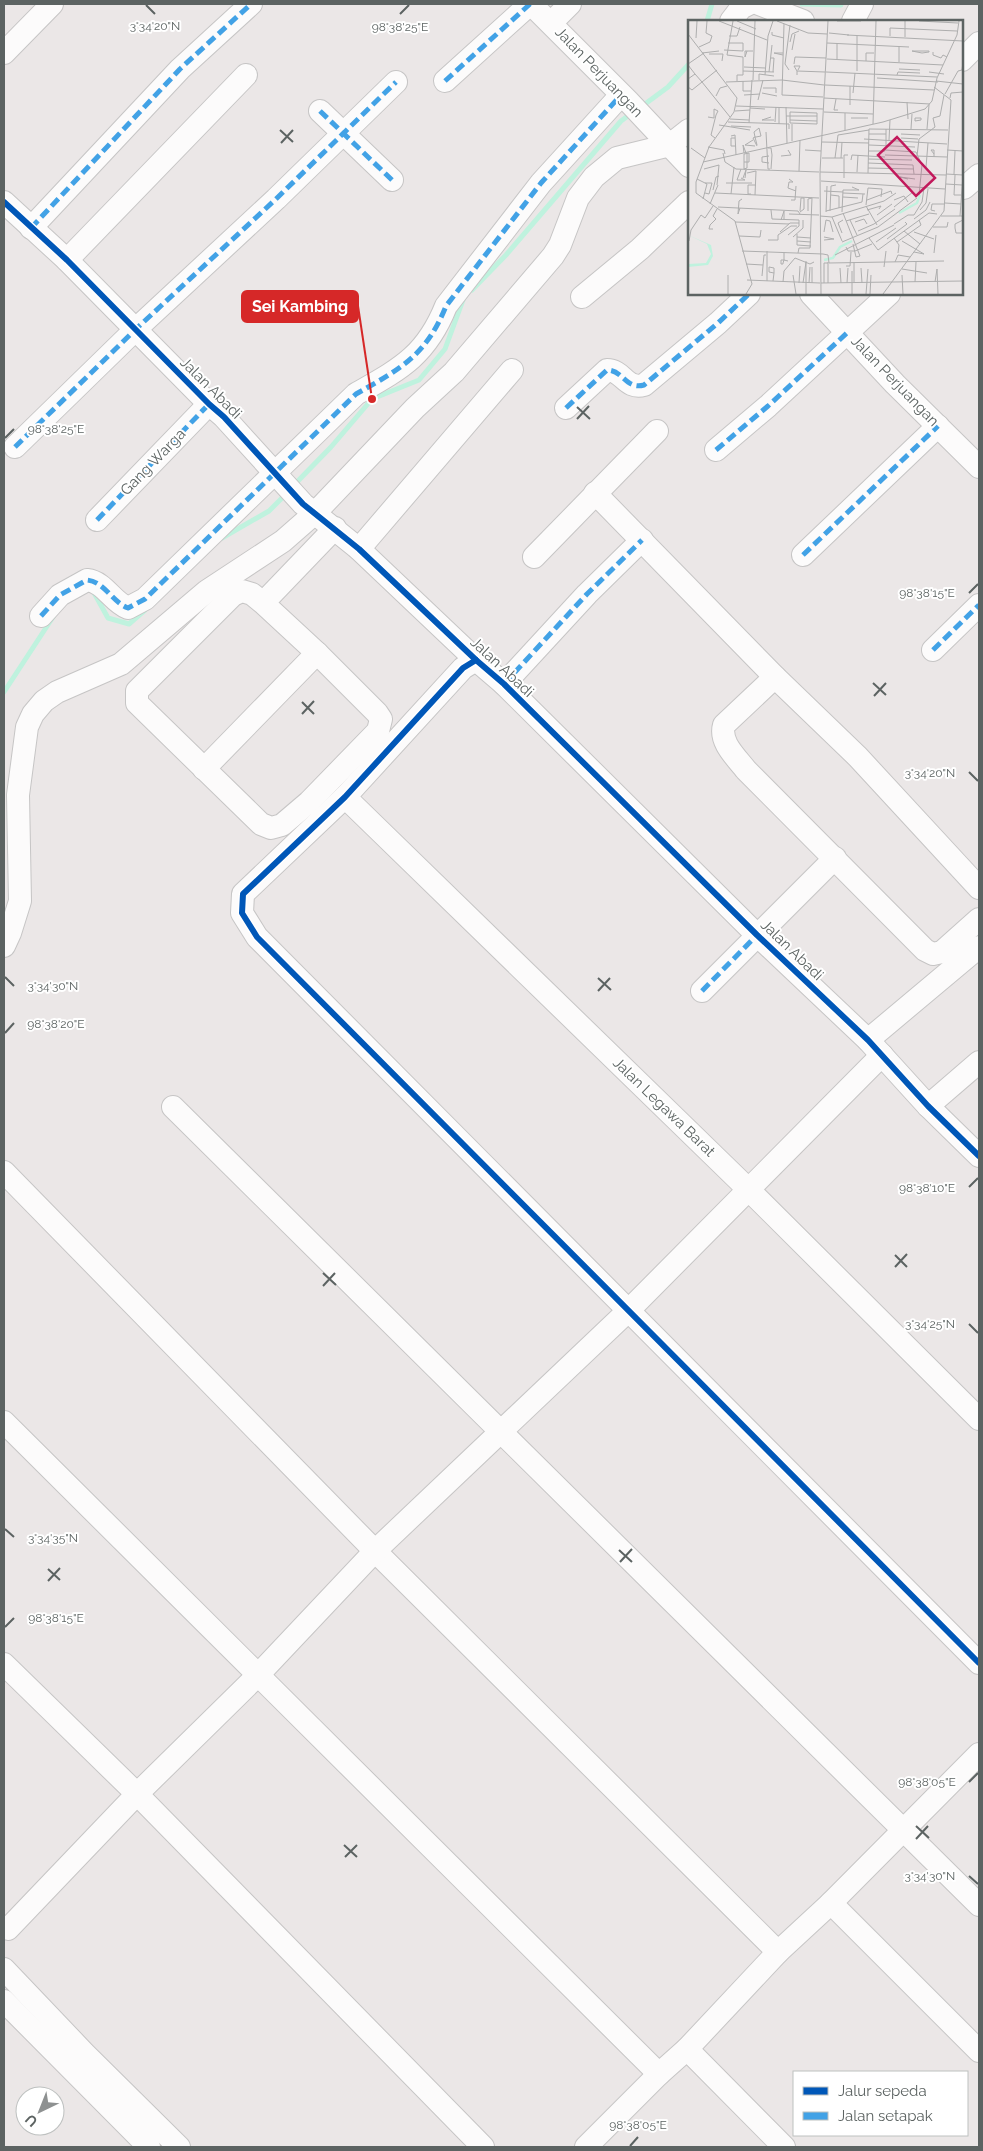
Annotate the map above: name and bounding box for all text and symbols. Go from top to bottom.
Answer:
text: 3°34'20"N [130,19,180,33]
text: 98°38'25"E [372,20,428,34]
inset map [688,20,963,295]
street label: Jalan Perjuangan [551,23,647,121]
callout: Sei Kambing [242,291,358,322]
text: Sei Kambing [252,297,348,316]
street label: Jalan Perjuangan [847,332,943,430]
street label: Jalan Abadi [176,353,246,423]
text: 98°38'25"E [28,422,84,436]
street label: Gang Warga [117,425,189,499]
text: 98°38'15"E [899,586,955,600]
street label: Jalan Abadi [467,633,537,701]
text: 3°34'20"N [905,766,955,780]
street label: Jalan Abadi [757,916,827,984]
text: 3°34'30"N [28,979,78,993]
text: 98°38'20"E [27,1017,85,1031]
street label: Jalan Legawa Barat [609,1054,719,1160]
text: 98°38'10"E [899,1181,955,1195]
text: 3°34'25"N [905,1317,955,1331]
text: 3°34'35"N [28,1531,78,1545]
text: 98°38'15"E [28,1611,84,1625]
text: 98°38'05"E [898,1775,956,1789]
text: 3°34'30"N [905,1869,955,1883]
legend [793,2071,968,2136]
text: Jalur sepeda [838,2082,927,2100]
north arrow [15,2086,65,2136]
text: Jalan setapak [838,2107,933,2125]
text: U [22,2111,40,2130]
text: 98°38'05"E [609,2118,667,2132]

